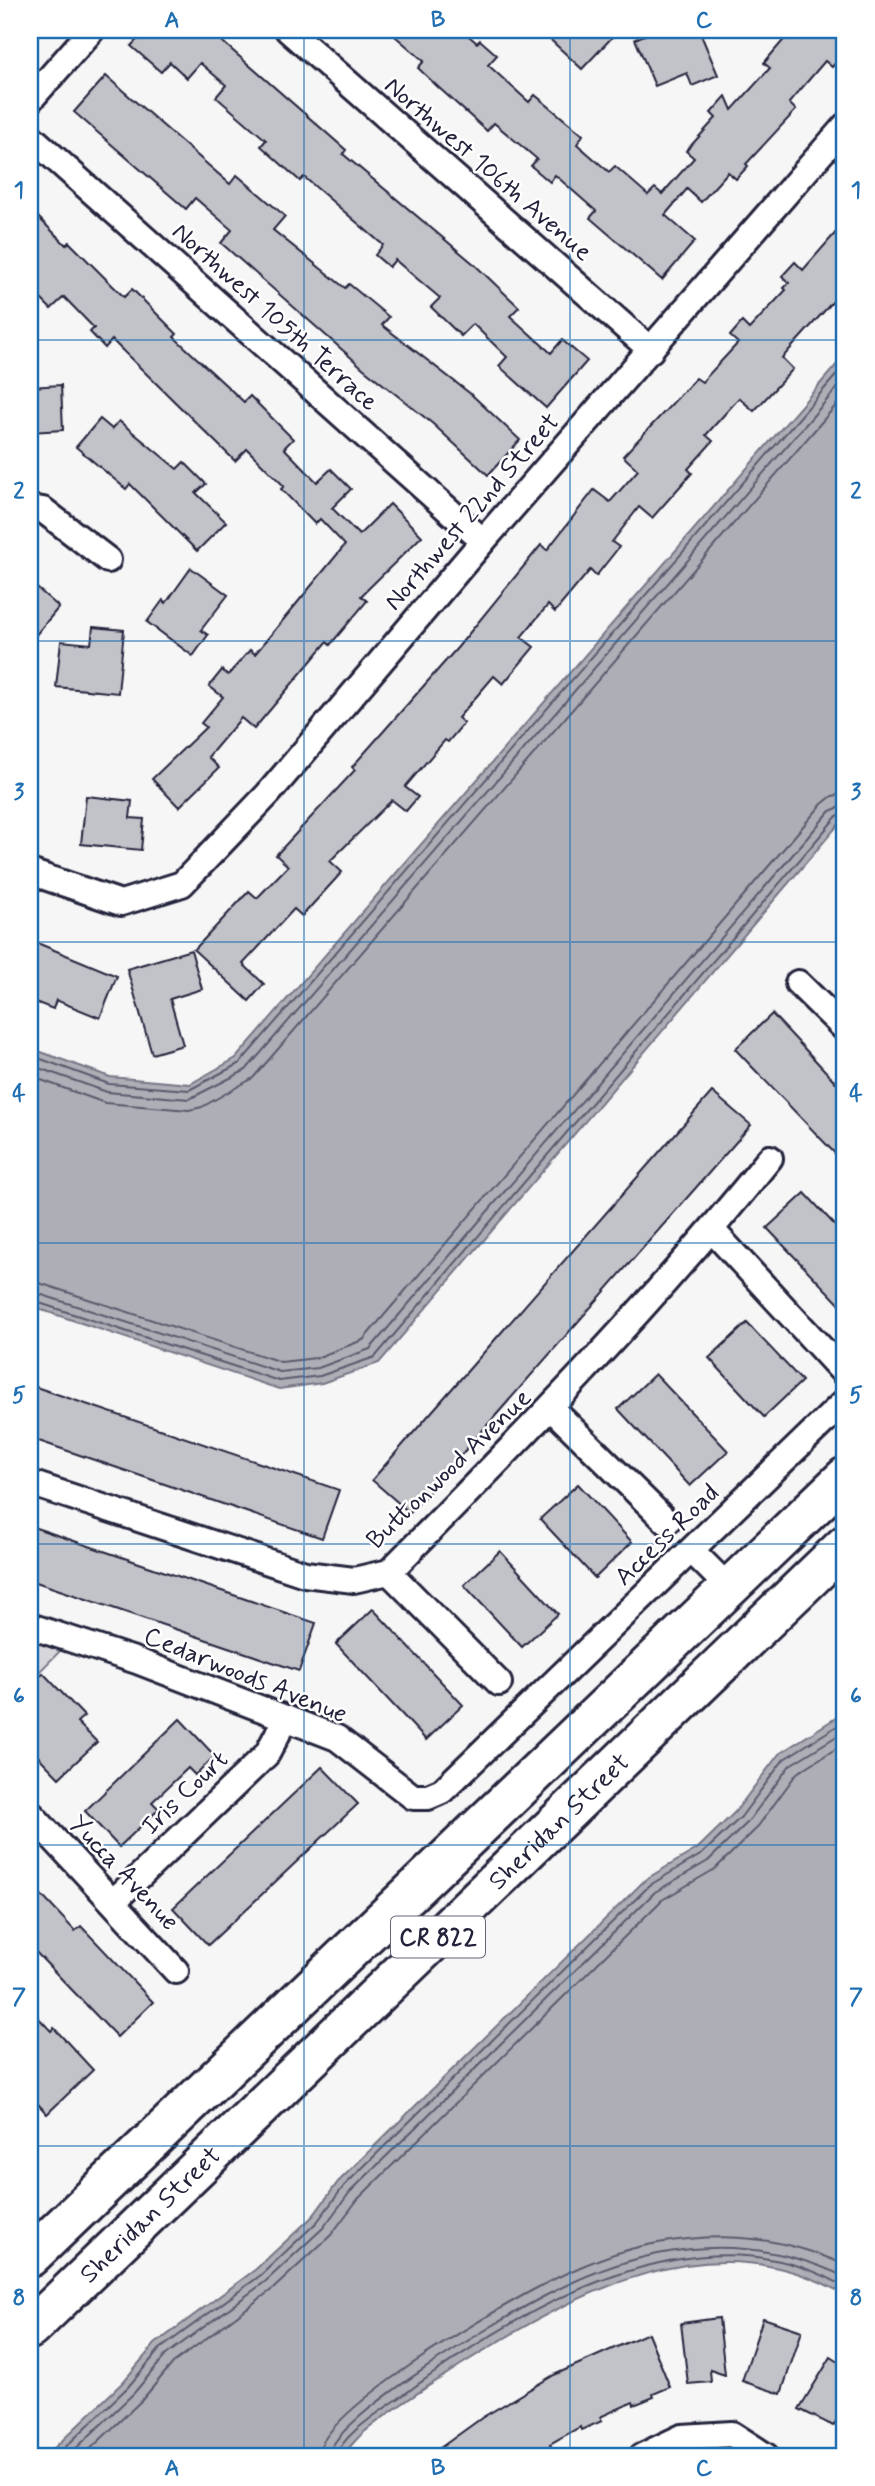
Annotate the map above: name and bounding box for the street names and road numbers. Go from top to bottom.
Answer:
street label: Northwest 106th Avenue [376,70,599,269]
street label: Northwest 105th Terrace [164,216,385,419]
street label: Northwest 22nd Street [377,406,568,618]
street label: Buttonwood Avenue [359,1382,539,1557]
street label: Access Road [608,1477,727,1594]
street label: Cedarwoods Avenue [139,1620,352,1732]
street label: Iris Court [135,1744,236,1843]
street label: Sheridan Street [482,1746,638,1898]
street label: Yucca Avenue [61,1808,186,1939]
road number: CR 822 [391,1916,485,1958]
street label: Sheridan Street [73,2139,229,2291]

